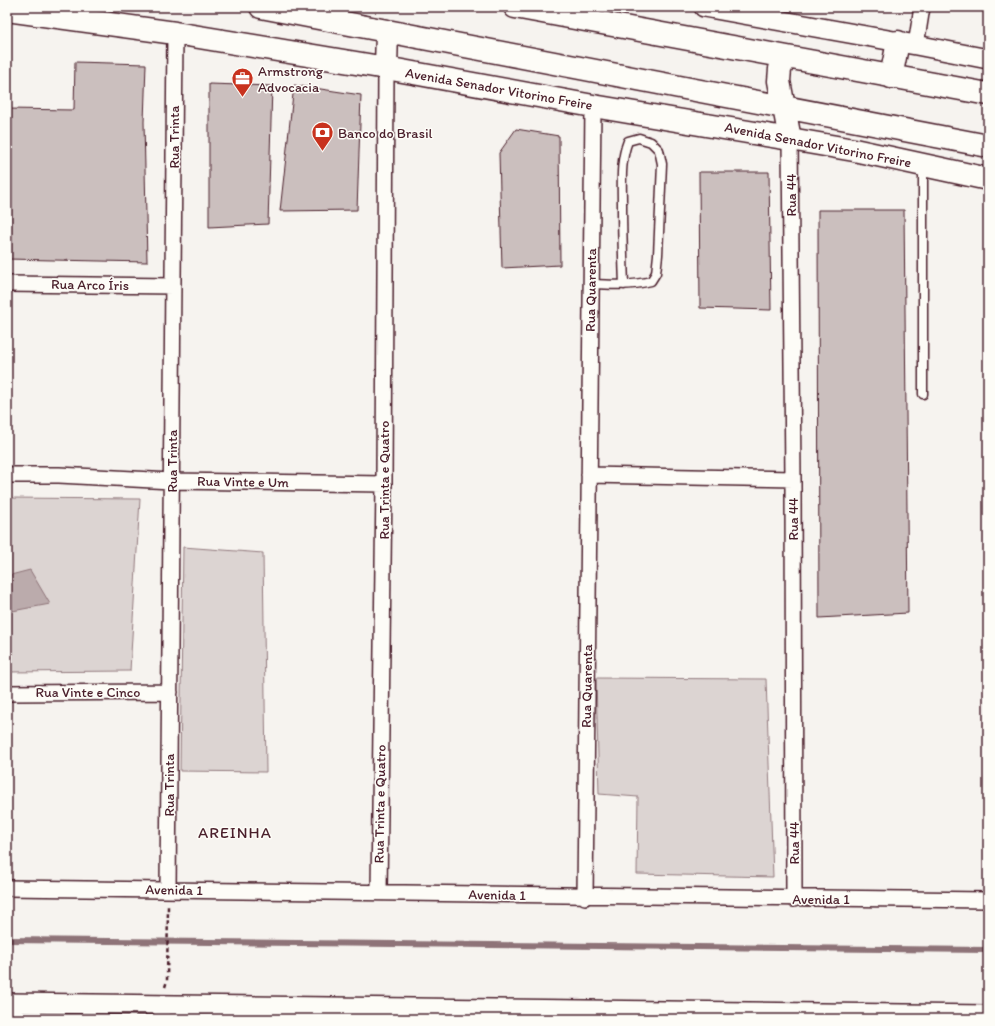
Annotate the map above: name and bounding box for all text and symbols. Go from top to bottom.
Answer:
place label: Armstrong Advocacia [258,63,324,96]
street label: Avenida Senador Vitorino Freire [404,64,594,114]
office icon: Armstrong Advocacia [229,66,255,99]
street label: Rua Trinta [166,105,183,169]
street label: Avenida Senador Vitorino Freire [723,119,913,172]
bank icon: Banco do Brasil [310,120,336,153]
place label: Banco do Brasil [338,125,432,142]
street label: Rua 44 [783,173,800,217]
street label: Rua Quarenta [582,247,600,332]
street label: Rua Arco Íris [51,276,129,294]
street label: Rua Trinta e Quatro [376,421,393,540]
street label: Rua Trinta [164,429,181,493]
street label: Rua Vinte e Um [197,473,289,491]
street label: Rua 44 [785,497,802,541]
street label: Rua Quarenta [578,643,596,728]
street label: Rua Vinte e Cinco [36,684,140,701]
street label: Rua Trinta e Quatro [370,744,390,864]
street label: Rua Trinta [161,753,178,817]
street label: Rua 44 [786,821,803,865]
district label: AREINHA [198,823,272,842]
street label: Avenida 1 [145,881,203,899]
street label: Avenida 1 [468,886,526,904]
street label: Avenida 1 [792,891,850,908]

